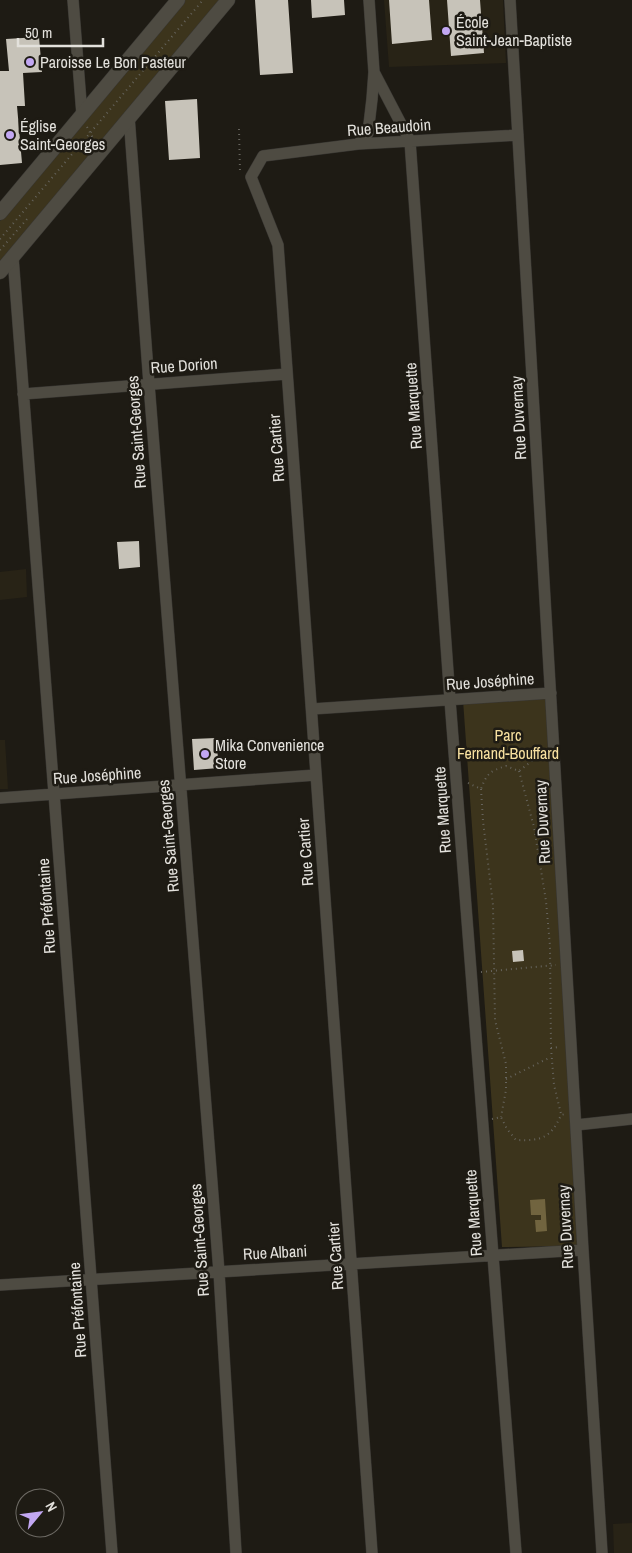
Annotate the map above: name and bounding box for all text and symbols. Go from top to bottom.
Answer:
place label: École Saint-Jean-Baptiste [456,11,572,51]
scale bar [18,15,102,47]
text: 50 m [25,22,52,43]
marker: École Saint-Jean-Baptiste [440,25,452,37]
place label: Paroisse Le Bon Pasteur [40,51,187,73]
marker: Paroisse Le Bon Pasteur [24,56,36,68]
street label: Rue Beaudoin [346,113,432,141]
place label: Église Saint-Georges [20,115,105,155]
marker: Église Saint-Georges [4,129,16,141]
street label: Rue Dorion [150,352,218,378]
street label: Rue Marquette [399,362,427,450]
street label: Rue Saint-Georges [121,375,151,489]
street label: Rue Duvernay [505,375,531,460]
street label: Rue Cartier [263,413,289,483]
street label: Rue Joséphine [445,667,535,695]
park label: Parc Fernand-Bouffard [457,724,559,764]
place label: Mika Convenience Store [215,734,324,774]
marker: Mika Convenience Store [199,748,211,760]
street label: Rue Joséphine [52,761,142,789]
street label: Rue Marquette [428,766,456,854]
street label: Rue Saint-Georges [152,779,184,893]
street label: Rue Duvernay [529,779,555,864]
street label: Rue Cartier [292,817,318,887]
street label: Rue Préfontaine [32,858,60,954]
street label: Rue Marquette [459,1169,487,1257]
street label: Rue Saint-Georges [184,1183,214,1297]
street label: Rue Duvernay [552,1184,578,1269]
street label: Rue Cartier [322,1221,348,1291]
street label: Rue Albani [242,1239,308,1265]
street label: Rue Préfontaine [63,1262,91,1358]
north arrow [15,1488,65,1538]
text: N [41,1499,61,1515]

